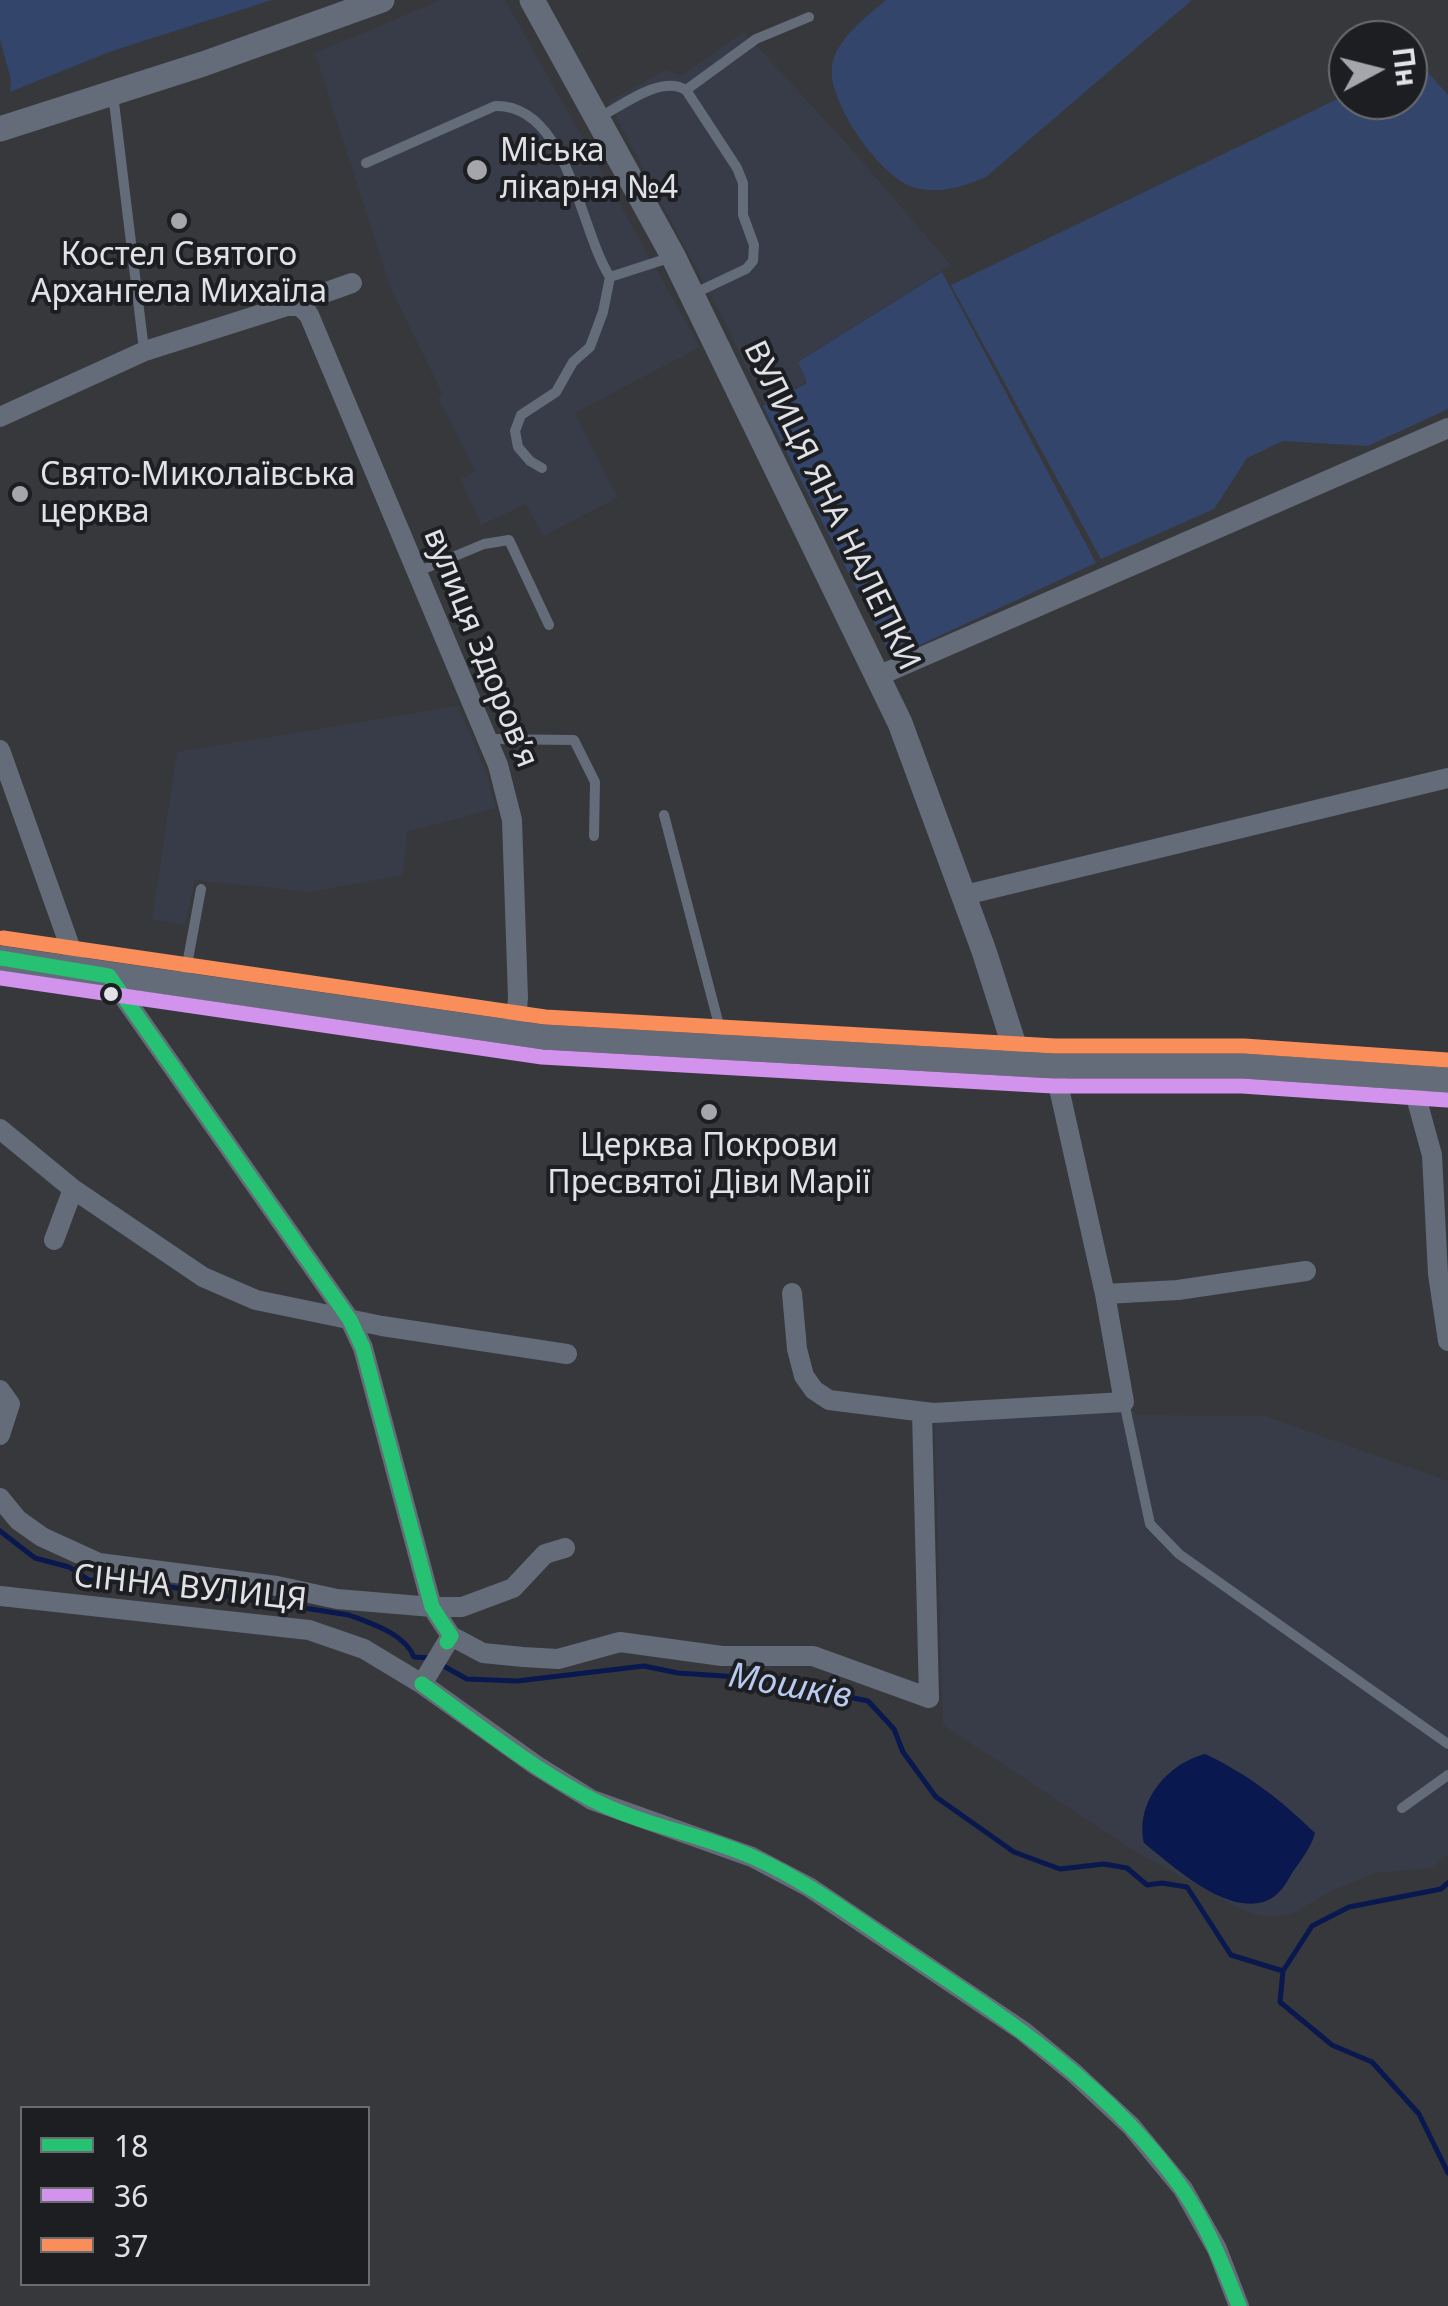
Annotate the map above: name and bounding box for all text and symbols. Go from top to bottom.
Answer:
north arrow [1328,20,1428,120]
text: Пн [1385,45,1427,89]
place label: Міська лікарня №4 [500,133,678,208]
marker: Міська лікарня №4 [464,157,490,183]
marker: Костел Святого Архангела Михаїла [168,210,190,232]
place label: Костел Святого Архангела Михаїла [31,237,327,312]
street label: ВУЛИЦЯ ЯНА НАЛЕПКИ [735,335,927,677]
place label: Свято-Миколаївська церква [40,457,355,532]
marker: Свято-Миколаївська церква [9,483,31,505]
street label: вулиця Здоровʼя [414,523,546,773]
unlabelled marker [101,984,121,1004]
marker: Церква Покрови Пресвятої Діви Марії [698,1101,720,1123]
place label: Церква Покрови Пресвятої Діви Марії [547,1128,871,1203]
street label: СІННА ВУЛИЦЯ [72,1558,308,1620]
water label: Мошків [725,1656,855,1718]
legend [20,2106,370,2286]
text: 18 [114,2125,148,2166]
text: 36 [114,2175,148,2216]
text: 37 [114,2225,148,2266]

